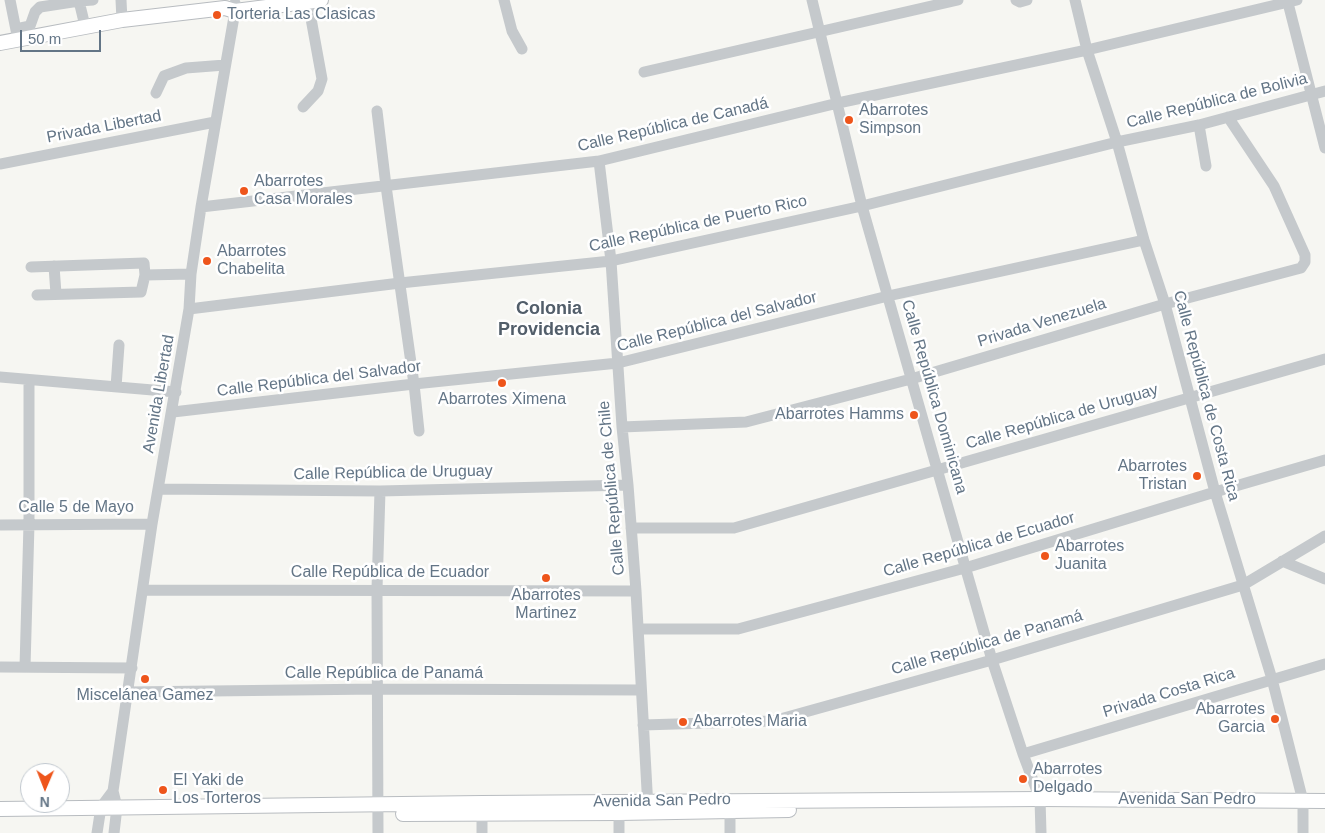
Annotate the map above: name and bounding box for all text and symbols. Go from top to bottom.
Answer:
place label: Torteria Las Clasicas [227,5,376,25]
marker: Torteria Las Clasicas [211,9,223,21]
scale bar [22,20,104,52]
text: 50 m [28,30,61,47]
street label: Calle República de Bolivia [1124,69,1310,133]
street label: Calle República de Canadá [576,94,770,156]
place label: Abarrotes Simpson [859,101,928,139]
street label: Privada Libertad [45,106,163,148]
marker: Abarrotes Simpson [843,114,855,126]
place label: Abarrotes Casa Morales [254,172,353,210]
marker: Abarrotes Casa Morales [238,185,250,197]
street label: Calle República de Puerto Rico [587,191,809,257]
place label: Abarrotes Chabelita [217,242,286,280]
marker: Abarrotes Chabelita [201,255,213,267]
street label: Calle República del Salvador [615,288,819,356]
street label: Calle República de Costa Rica [1169,289,1243,503]
street label: Privada Venezuela [975,294,1109,352]
district label: Colonia Providencia [498,298,600,340]
street label: Calle República Dominicana [897,298,971,496]
street label: Avenida Libertad [139,333,179,455]
street label: Calle República del Salvador [216,357,422,401]
marker: Abarrotes Ximena [496,377,508,389]
street label: Calle República de Uruguay [964,380,1160,454]
place label: Abarrotes Ximena [438,390,566,410]
street label: Calle República de Chile [595,400,629,576]
place label: Abarrotes Hamms [775,405,904,425]
marker: Abarrotes Hamms [908,409,920,421]
place label: Abarrotes Tristan [1118,457,1187,495]
street label: Calle República de Uruguay [293,462,493,484]
marker: Abarrotes Tristan [1191,470,1203,482]
street label: Calle 5 de Mayo [18,498,134,518]
street label: Calle República de Ecuador [881,508,1077,582]
place label: Abarrotes Juanita [1055,537,1124,575]
marker: Abarrotes Juanita [1039,550,1051,562]
street label: Calle República de Ecuador [291,563,489,583]
marker: Abarrotes Martinez [540,572,552,584]
place label: Abarrotes Martinez [511,586,581,624]
street label: Calle República de Panamá [889,606,1085,680]
street label: Calle República de Panamá [285,664,483,684]
street label: Privada Costa Rica [1101,664,1237,722]
marker: Miscelánea Gamez [139,673,151,685]
place label: Miscelánea Gamez [77,686,213,706]
place label: Abarrotes Garcia [1196,700,1265,738]
place label: Abarrotes Maria [693,712,807,732]
marker: Abarrotes Garcia [1269,713,1281,725]
marker: Abarrotes Maria [677,716,689,728]
place label: Abarrotes Delgado [1033,760,1102,798]
north arrow [20,763,70,813]
place label: El Yaki de Los Torteros [173,771,261,809]
marker: Abarrotes Delgado [1017,773,1029,785]
marker: El Yaki de Los Torteros [157,784,169,796]
street label: Avenida San Pedro [593,790,731,812]
street label: Avenida San Pedro [1118,790,1256,810]
text: N [40,794,50,810]

